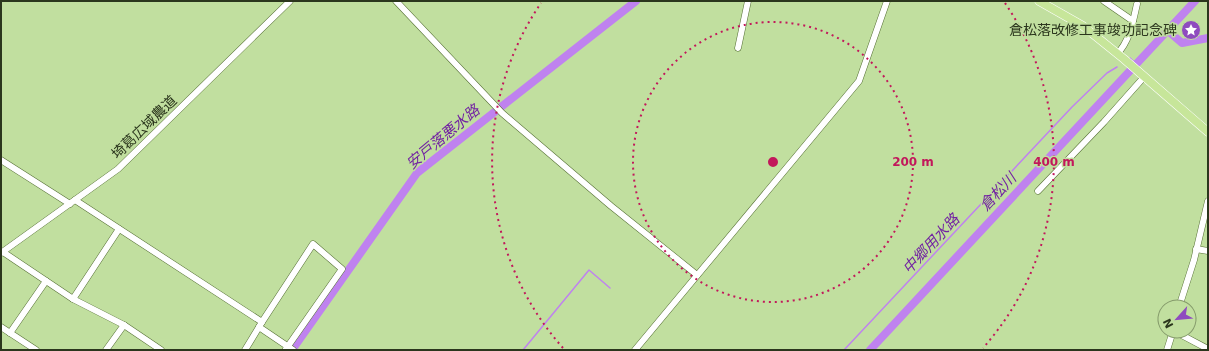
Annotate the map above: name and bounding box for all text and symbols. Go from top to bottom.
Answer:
place icon: 倉松落改修工事竣功記念碑 [1180,19,1202,41]
place label: 倉松落改修工事竣功記念碑 [1009,22,1177,38]
street label: 埼葛広域農道 [108,92,180,162]
water label: 安戸落悪水路 [403,100,485,173]
centre of rings [766,155,780,169]
text: 200 m [892,155,934,169]
text: 400 m [1033,155,1075,169]
water label: 倉松川 [976,168,1021,215]
water label: 中郷用水路 [899,209,965,278]
north arrow [1157,299,1197,339]
text: N [1161,316,1176,330]

